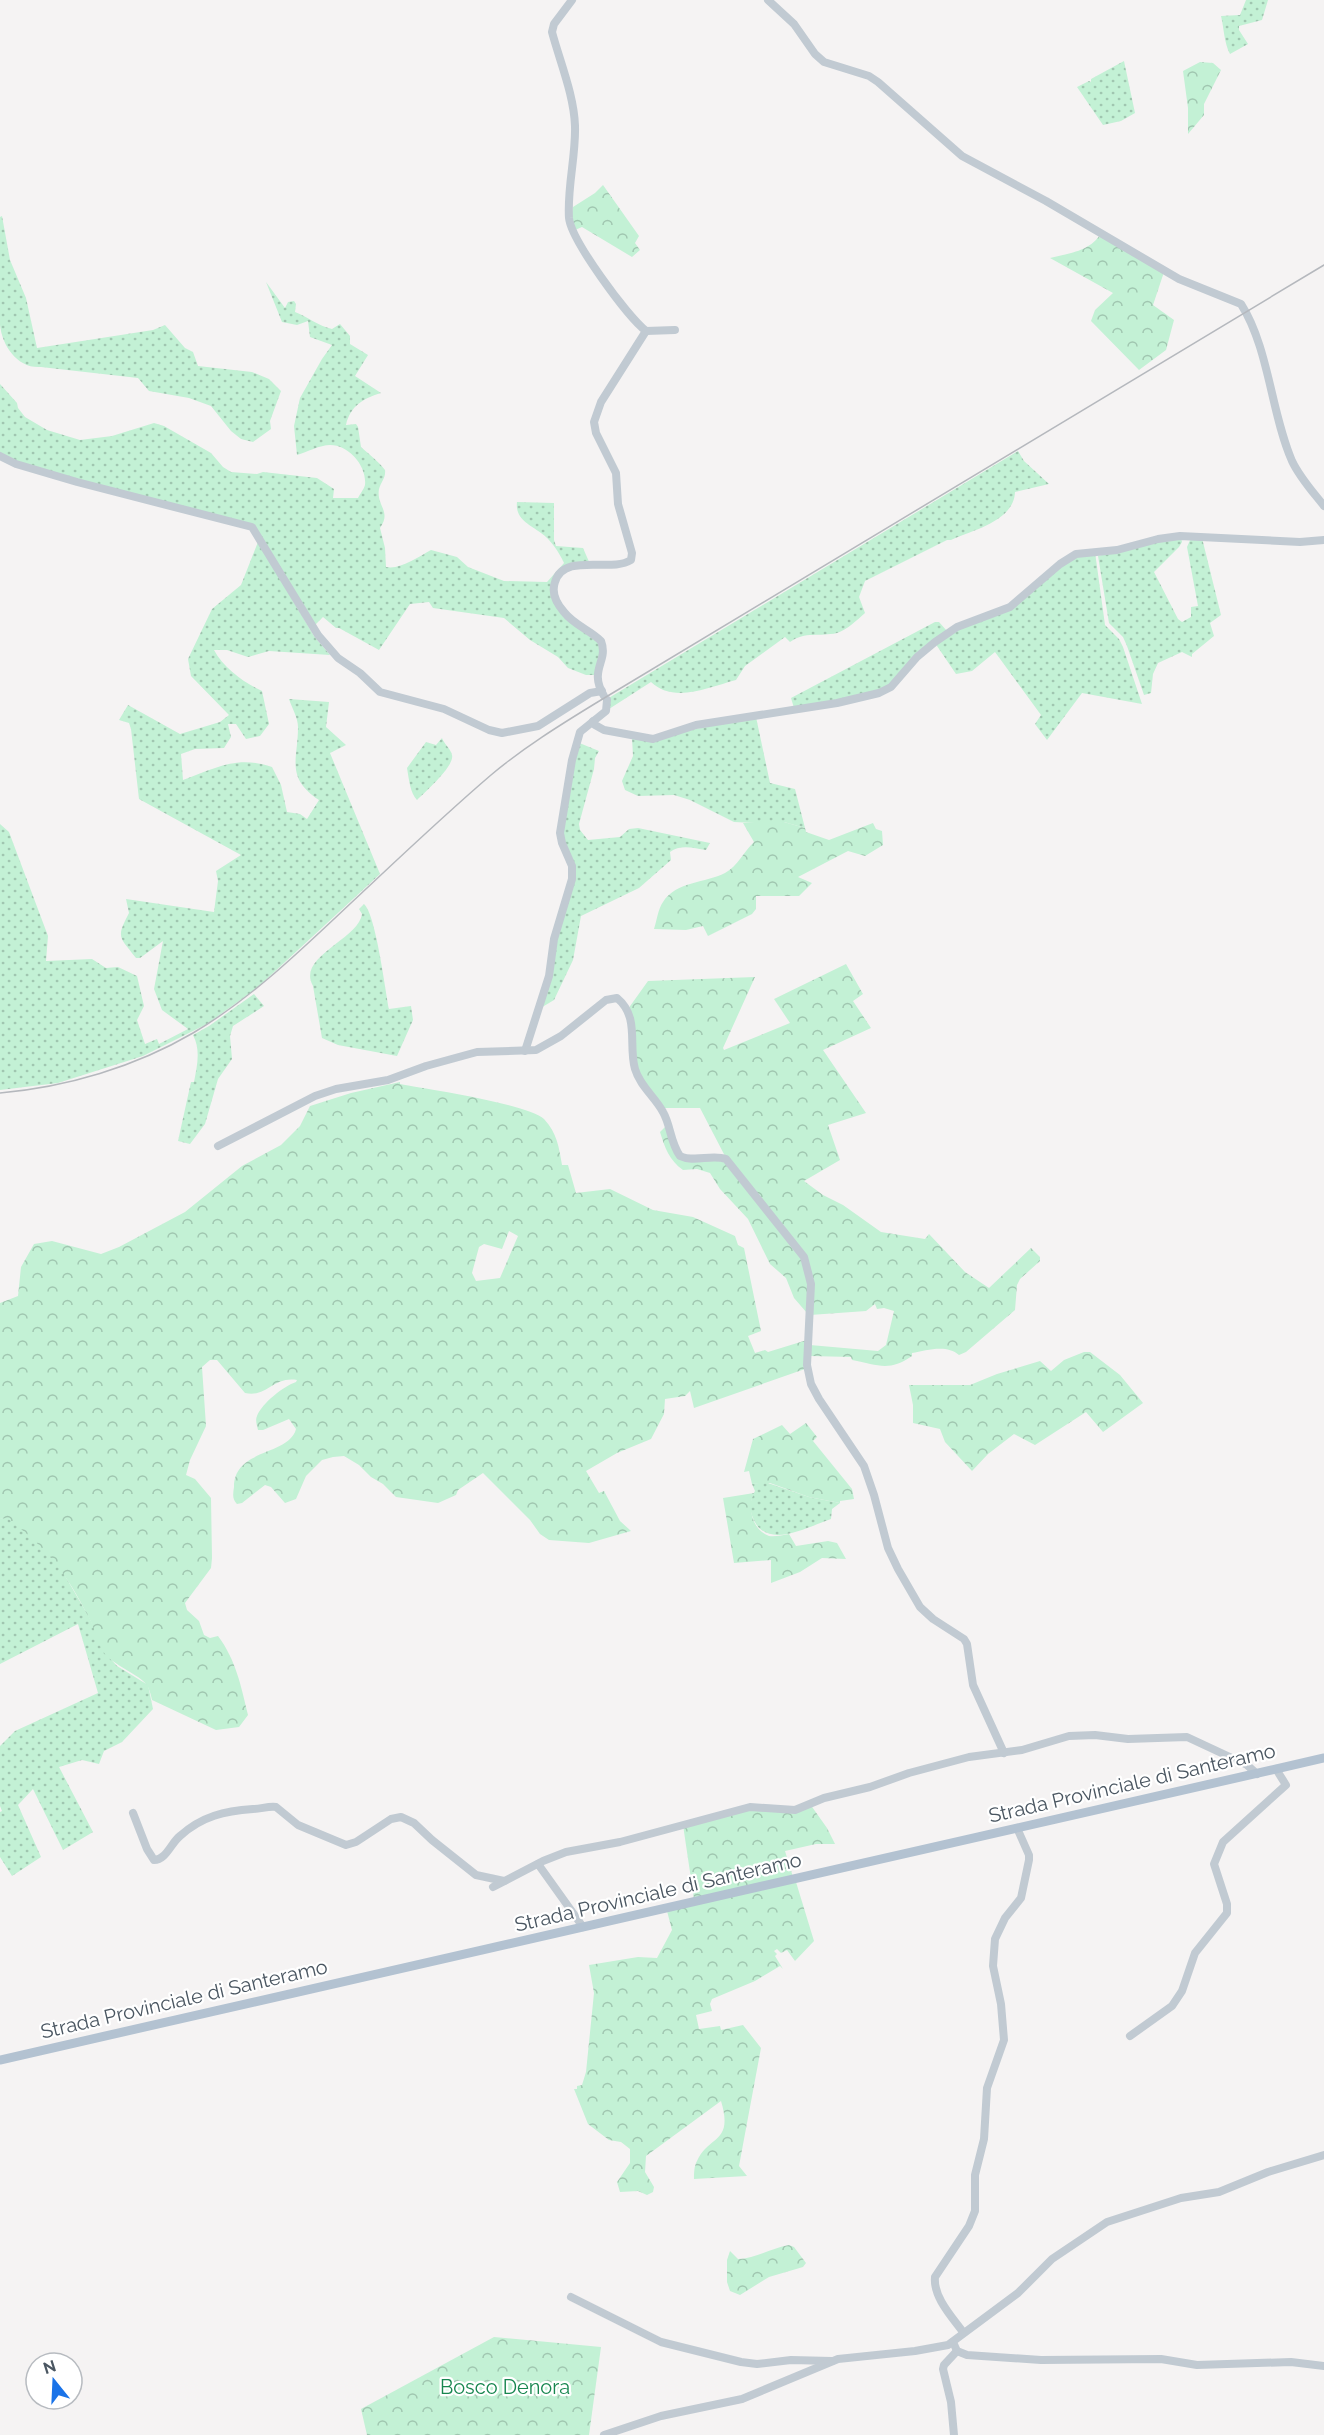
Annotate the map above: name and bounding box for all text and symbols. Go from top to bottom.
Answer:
street label: Strada Provinciale di Santeramo [986,1738,1278,1828]
street label: Strada Provinciale di Santeramo [512,1847,804,1937]
street label: Strada Provinciale di Santeramo [38,1954,330,2044]
north arrow [24,2351,84,2411]
text: N [41,2356,58,2378]
park label: Bosco Denora [440,2375,570,2399]

